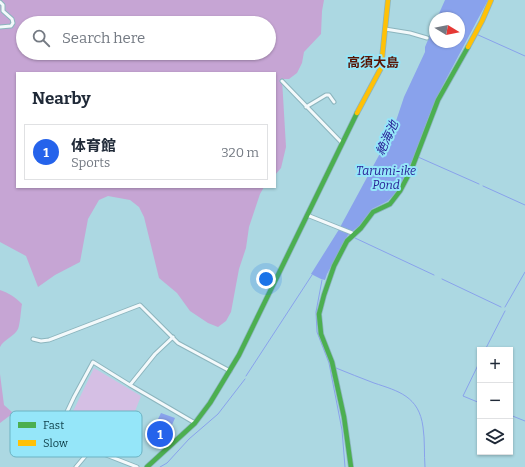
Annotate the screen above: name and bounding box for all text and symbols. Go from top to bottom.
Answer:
north arrow [429,12,465,48]
search box [16,16,276,60]
icon: search [30,27,52,49]
text: Search here [62,29,145,47]
district label: 高須大島 [347,55,399,70]
text: Nearby [32,88,91,109]
water label: 絶海池 [373,118,401,157]
text: 体育館 [71,137,116,155]
text: 1 [43,145,49,160]
text: 320 m [221,145,259,160]
text: Sports [71,155,110,170]
water label: Tarumi-ike Pond [356,164,416,192]
your location [256,269,276,289]
map controls [477,347,513,455]
button: + [477,347,513,383]
button: − [477,383,513,419]
legend [10,411,142,457]
text: Fast [43,419,64,432]
pin: 1 [147,419,173,449]
button: layers [477,419,513,455]
text: Slow [43,437,68,450]

